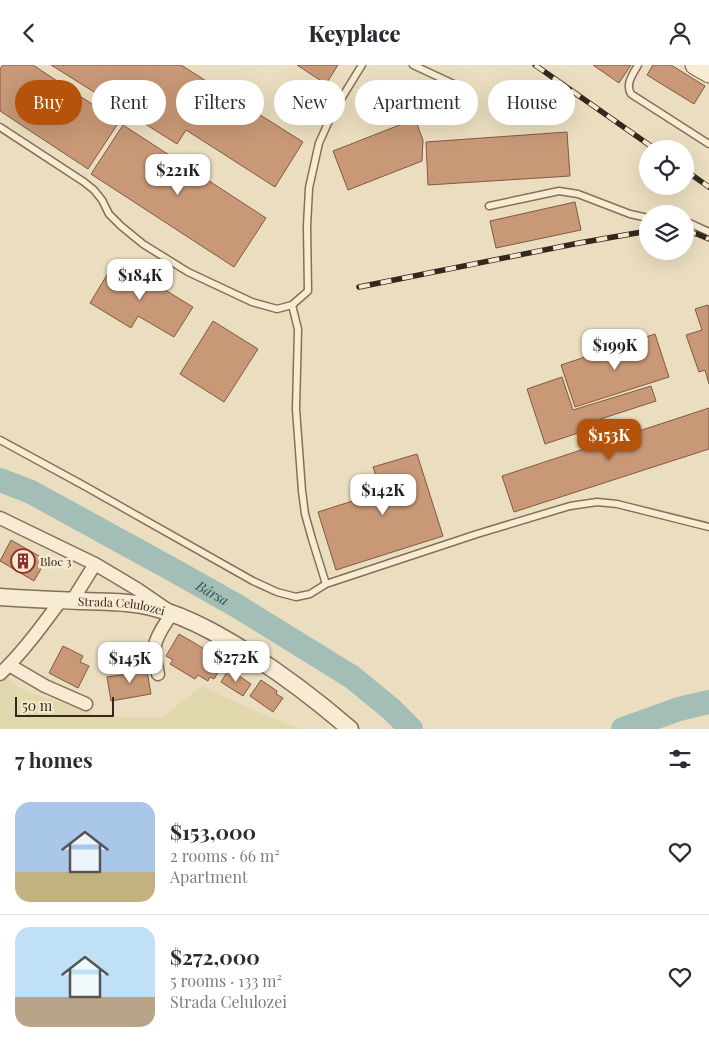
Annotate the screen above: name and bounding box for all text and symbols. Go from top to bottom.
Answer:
text: Keyplace [308,18,401,48]
icon: back [15,19,43,47]
icon: person [666,19,694,47]
chip: Buy [15,80,82,125]
chip: Rent [92,80,166,125]
chip: Filters [176,80,264,125]
chip: New [274,80,345,125]
chip: Apartment [355,80,478,125]
chip: House [488,80,575,125]
map controls [639,140,694,260]
button: locate [639,140,694,195]
pin: $221K [143,153,213,196]
text: $221K [156,159,200,180]
button: layers [639,205,694,260]
pin: $184K [105,259,175,301]
text: $184K [118,264,162,285]
pin: $199K [580,329,650,371]
text: $199K [593,334,637,355]
pin: $153K [574,419,644,461]
text: $153K [588,424,630,445]
pin: $142K [348,473,418,516]
text: $142K [361,479,405,500]
building icon: Bloc 3 [10,548,36,574]
place label: Bloc 3 [40,553,72,569]
water label: Bârsa [192,575,233,609]
street label: Strada Celulozei [78,593,168,619]
pin: $145K [95,641,165,684]
pin: $272K [201,641,271,683]
text: $272K [214,646,258,667]
text: $145K [109,647,151,668]
scale bar [15,694,114,717]
text: 50 m [22,696,52,715]
text: 7 homes [15,745,93,773]
icon: filters [666,745,694,773]
text: $153,000 [170,817,256,845]
icon: home [55,822,115,882]
icon: heart [666,838,694,866]
text: 2 rooms · 66 m² [170,845,280,866]
text: Apartment [170,866,248,887]
text: $272,000 [170,942,260,970]
icon: home [55,947,115,1007]
icon: heart [666,963,694,991]
text: 5 rooms · 133 m² [170,970,282,991]
text: Strada Celulozei [170,991,287,1012]

